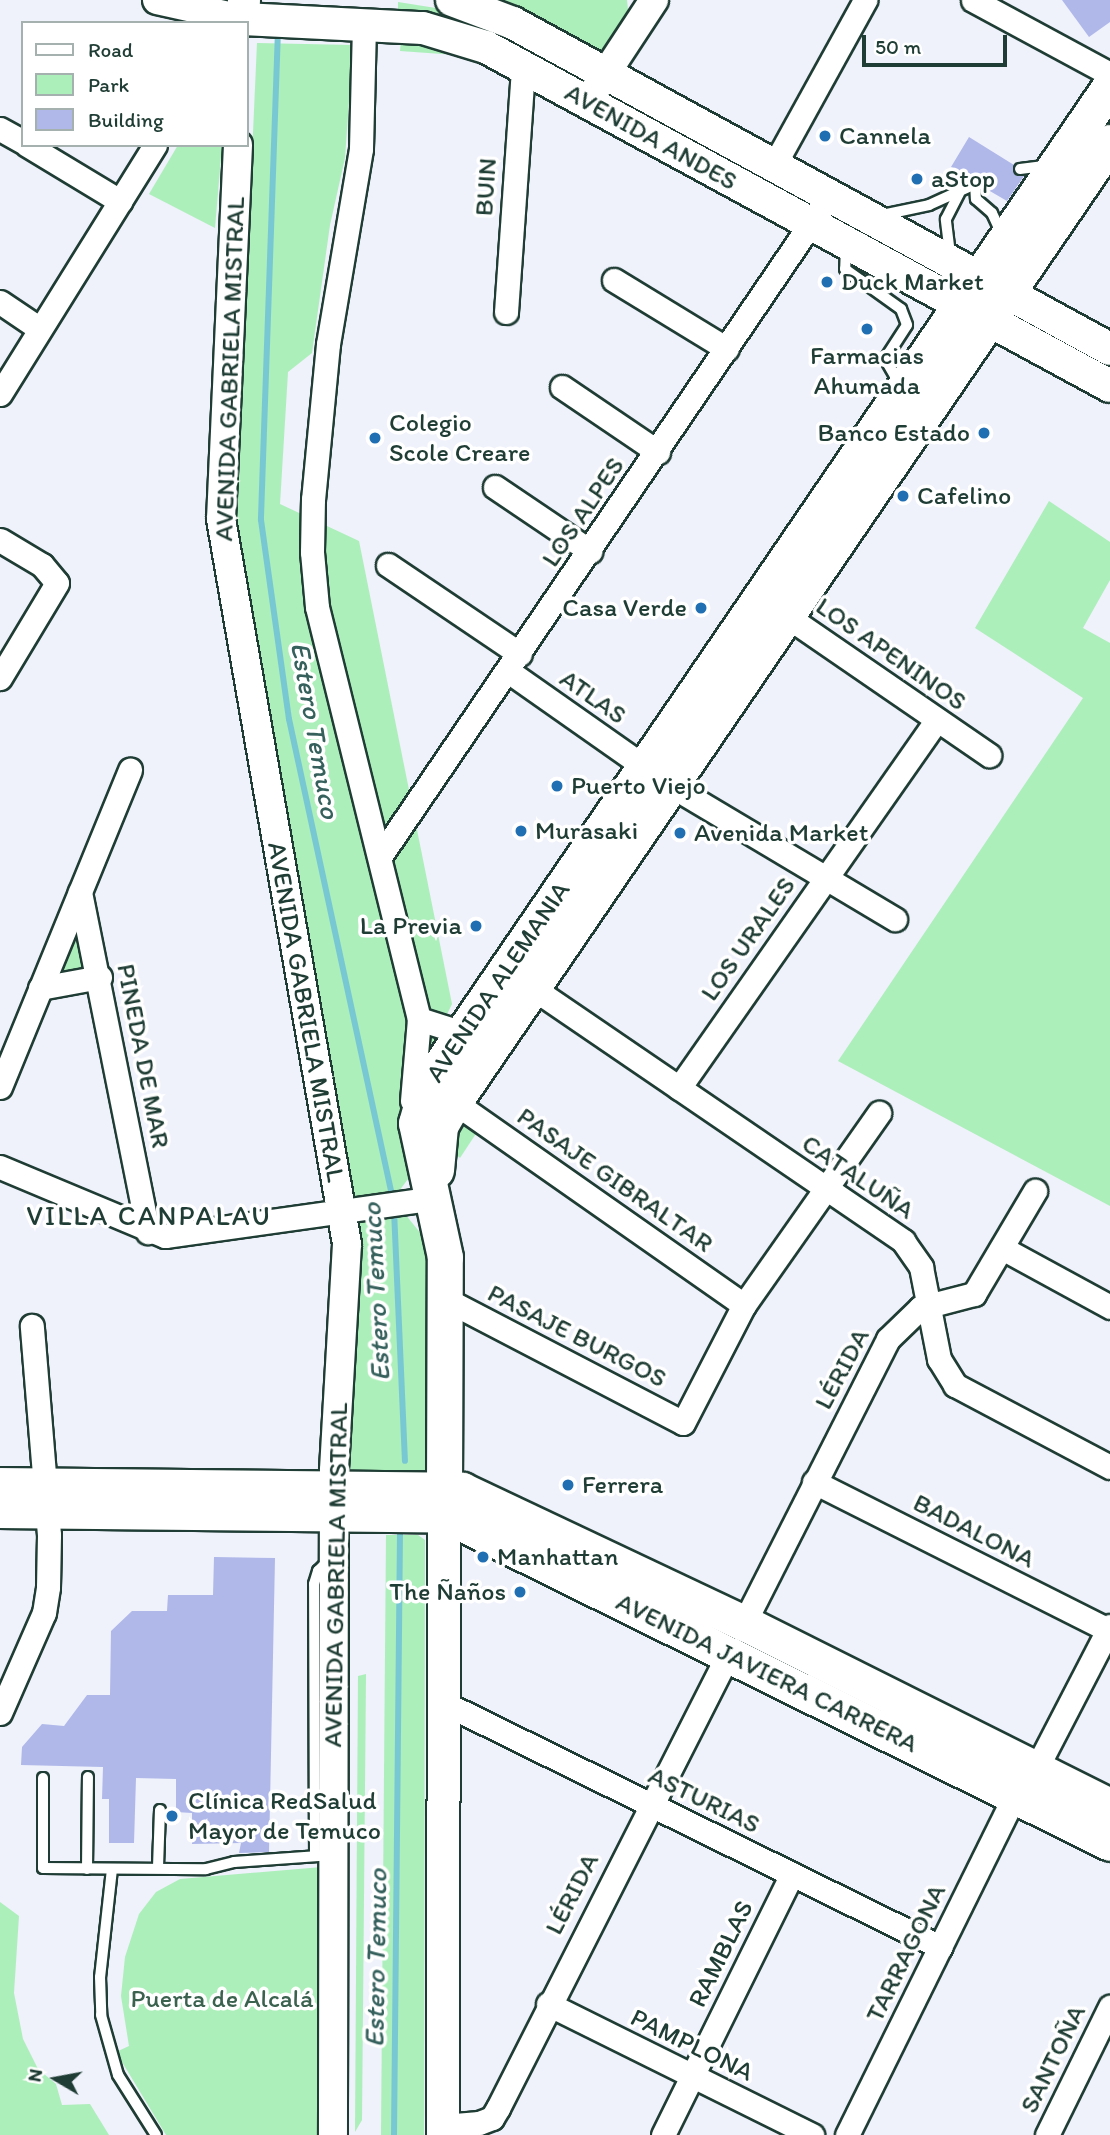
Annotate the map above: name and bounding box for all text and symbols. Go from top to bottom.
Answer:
legend [21,21,248,147]
scale bar [865,21,1010,65]
text: 50 m [875,34,921,59]
text: Road [88,37,133,62]
text: Park [88,72,129,97]
street label: AVENIDA ANDES [559,77,743,197]
text: Building [88,107,164,132]
place label: Cannela [839,120,931,152]
marker: Cannela [817,128,833,144]
street label: BUIN [468,157,504,217]
place label: aStop [931,163,995,195]
marker: aStop [909,171,925,187]
street label: AVENIDA GABRIELA MISTRAL [208,198,252,540]
place label: Duck Market [841,266,984,298]
marker: Duck Market [819,274,835,290]
marker: Farmacias Ahumada [859,321,875,337]
place label: Farmacias Ahumada [810,340,924,402]
place label: Colegio Scole Creare [389,407,529,468]
place label: Banco Estado [818,417,970,449]
marker: Banco Estado [976,425,992,441]
marker: Colegio Scole Creare [367,430,383,446]
street label: LOS ALPES [535,451,631,573]
place label: Cafelino [917,480,1011,512]
marker: Cafelino [895,488,911,504]
street label: LOS APENINOS [810,591,972,717]
place label: Casa Verde [563,592,687,624]
marker: Casa Verde [693,600,709,616]
water label: Estero Temuco [284,641,348,819]
street label: ATLAS [554,663,632,731]
place label: Puerto Viejo [571,770,706,802]
marker: Puerto Viejo [549,778,565,794]
place label: Murasaki [535,815,638,847]
place label: Avenida Market [694,817,868,849]
marker: Murasaki [513,823,529,839]
marker: Avenida Market [672,825,688,841]
street label: AVENIDA GABRIELA MISTRAL [261,841,351,1183]
street label: LOS URALES [694,871,802,1007]
street label: AVENIDA ALEMANIA [418,874,578,1090]
place label: La Previa [360,910,462,942]
marker: La Previa [468,918,484,934]
street label: PINEDA DE MAR [110,961,176,1151]
street label: PASAJE GIBRALTAR [511,1101,719,1259]
street label: CATALUÑA [796,1128,920,1226]
district label: VILLA CANPALAU [27,1198,271,1232]
water label: Estero Temuco [354,1204,396,1380]
street label: PASAJE BURGOS [482,1278,672,1394]
street label: LÉRIDA [808,1323,876,1415]
street label: AVENIDA GABRIELA MISTRAL [317,1404,355,1746]
place label: Ferrera [582,1469,663,1501]
marker: Ferrera [560,1477,576,1493]
street label: BADALONA [908,1487,1040,1575]
place label: Manhattan [497,1541,618,1573]
marker: Manhattan [475,1549,491,1565]
place label: The Ñaños [389,1576,506,1608]
marker: The Ñaños [512,1584,528,1600]
street label: AVENIDA JAVIERA CARRERA [612,1587,922,1759]
street label: ASTURIAS [643,1760,765,1840]
place label: Clínica RedSalud Mayor de Temuco [188,1785,381,1846]
marker: Clínica RedSalud Mayor de Temuco [162,1806,182,1826]
street label: LÉRIDA [538,1848,606,1940]
water label: Estero Temuco [357,1870,393,2046]
street label: TARRAGONA [859,1879,953,2027]
street label: RAMBLAS [682,1896,760,2012]
park label: Puerta de Alcalá [130,1983,314,2015]
street label: SANTOÑA [1013,2000,1093,2118]
street label: PAMPLONA [625,2002,759,2088]
north arrow [21,2044,91,2114]
text: N [22,2067,47,2084]

